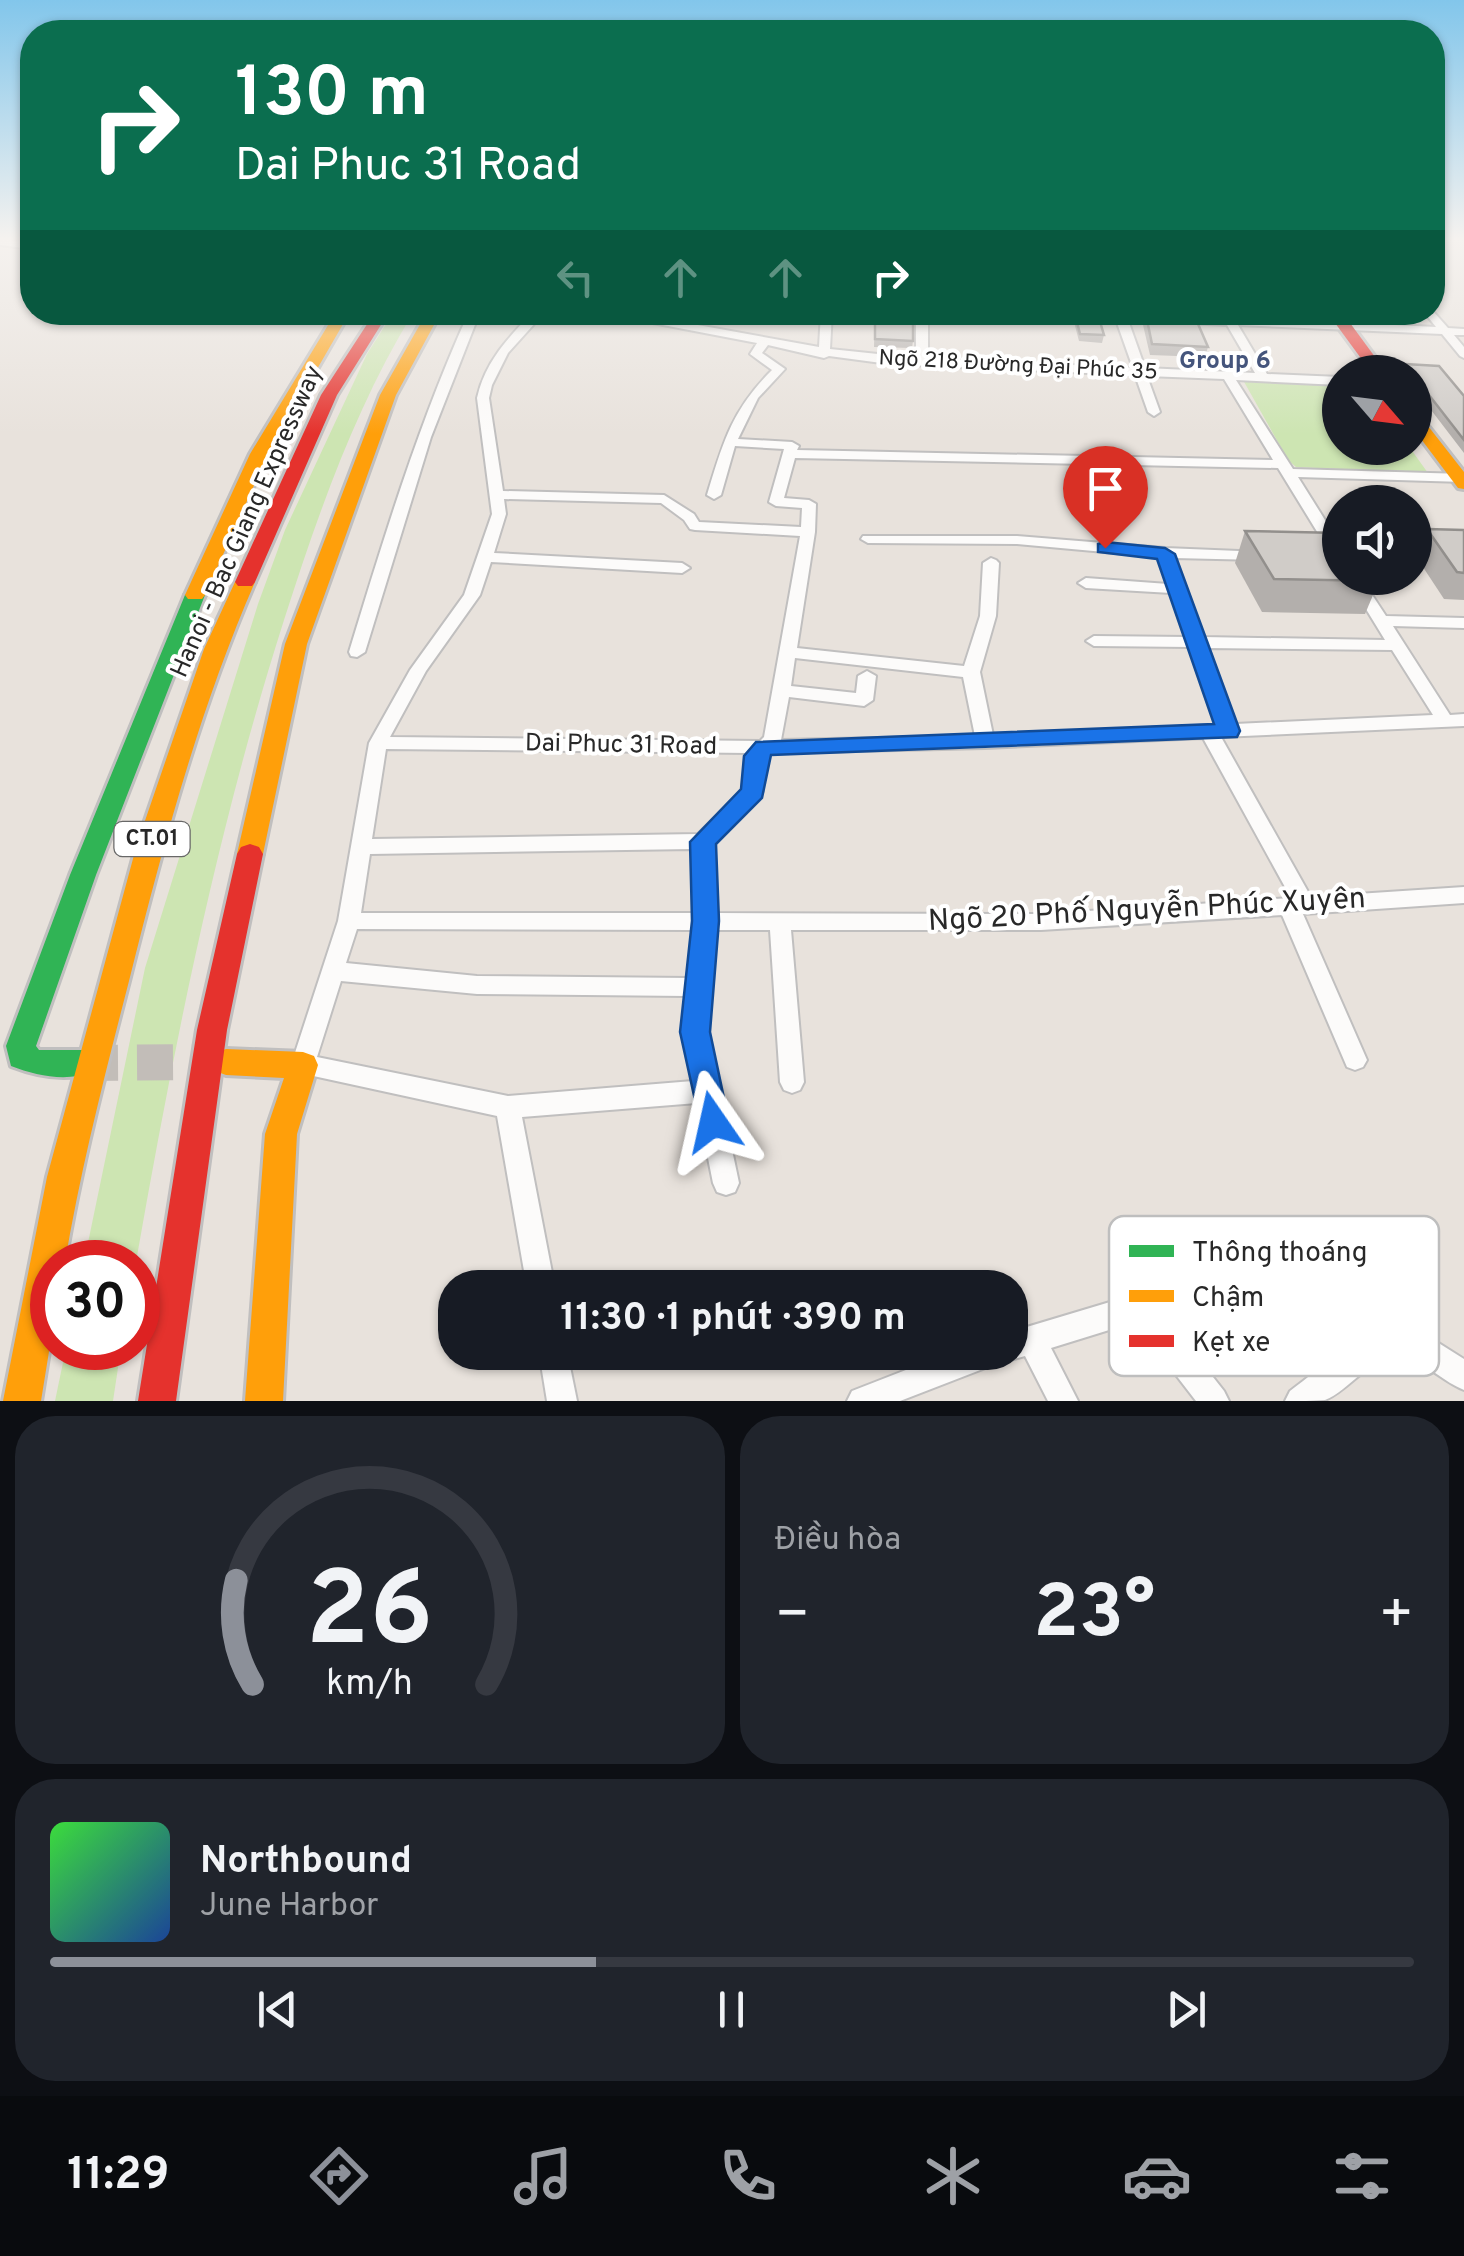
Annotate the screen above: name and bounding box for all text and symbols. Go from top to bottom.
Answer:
text: 130 m [235,52,429,141]
icon: right [70,60,200,190]
text: Dai Phuc 31 Road [235,139,581,196]
icon: left [548,250,603,305]
icon: ahead [653,250,708,305]
icon: ahead [758,250,813,305]
icon: right [863,250,918,305]
street label: Ngõ 218 Đường Đại Phúc 35 [878,345,1158,387]
district label: Group 6 [1179,346,1271,378]
north arrow [1322,355,1432,465]
map controls [1322,355,1432,595]
street label: Hanoi - Bac Giang Expressway [165,361,331,683]
pin [1063,446,1148,549]
icon: arrive [1078,461,1133,516]
button: sound [1322,485,1432,595]
street label: Dai Phuc 31 Road [525,728,717,764]
road number: CT.01 [114,822,190,856]
street label: Ngõ 20 Phố Nguyễn Phúc Xuyên [927,878,1367,941]
position arrow [661,1070,765,1174]
legend [1109,1216,1439,1376]
text: Thông thoáng [1192,1236,1368,1272]
speed limit sign: 30 [30,1240,160,1370]
text: Chậm [1192,1281,1264,1317]
text: 11:30 · 1 phút · 390 m [560,1295,906,1344]
text: Kẹt xe [1192,1326,1270,1362]
text: Điều hòa [775,1521,901,1561]
text: 26 [306,1550,434,1682]
text: 23° [1033,1569,1155,1664]
text: − [775,1582,810,1652]
text: + [1379,1582,1414,1652]
text: km/h [326,1662,413,1708]
text: Northbound [200,1838,412,1887]
text: June Harbor [200,1887,379,1927]
icon: previous [250,1982,305,2037]
icon: pause [704,1982,759,2037]
icon: next [1159,1982,1214,2037]
icon: directions [304,2141,374,2211]
icon: music [508,2141,578,2211]
icon: phone [713,2141,783,2211]
icon: climate [918,2141,988,2211]
icon: car [1122,2141,1192,2211]
icon: filters [1327,2141,1397,2211]
text: 11:29 [67,2148,169,2205]

